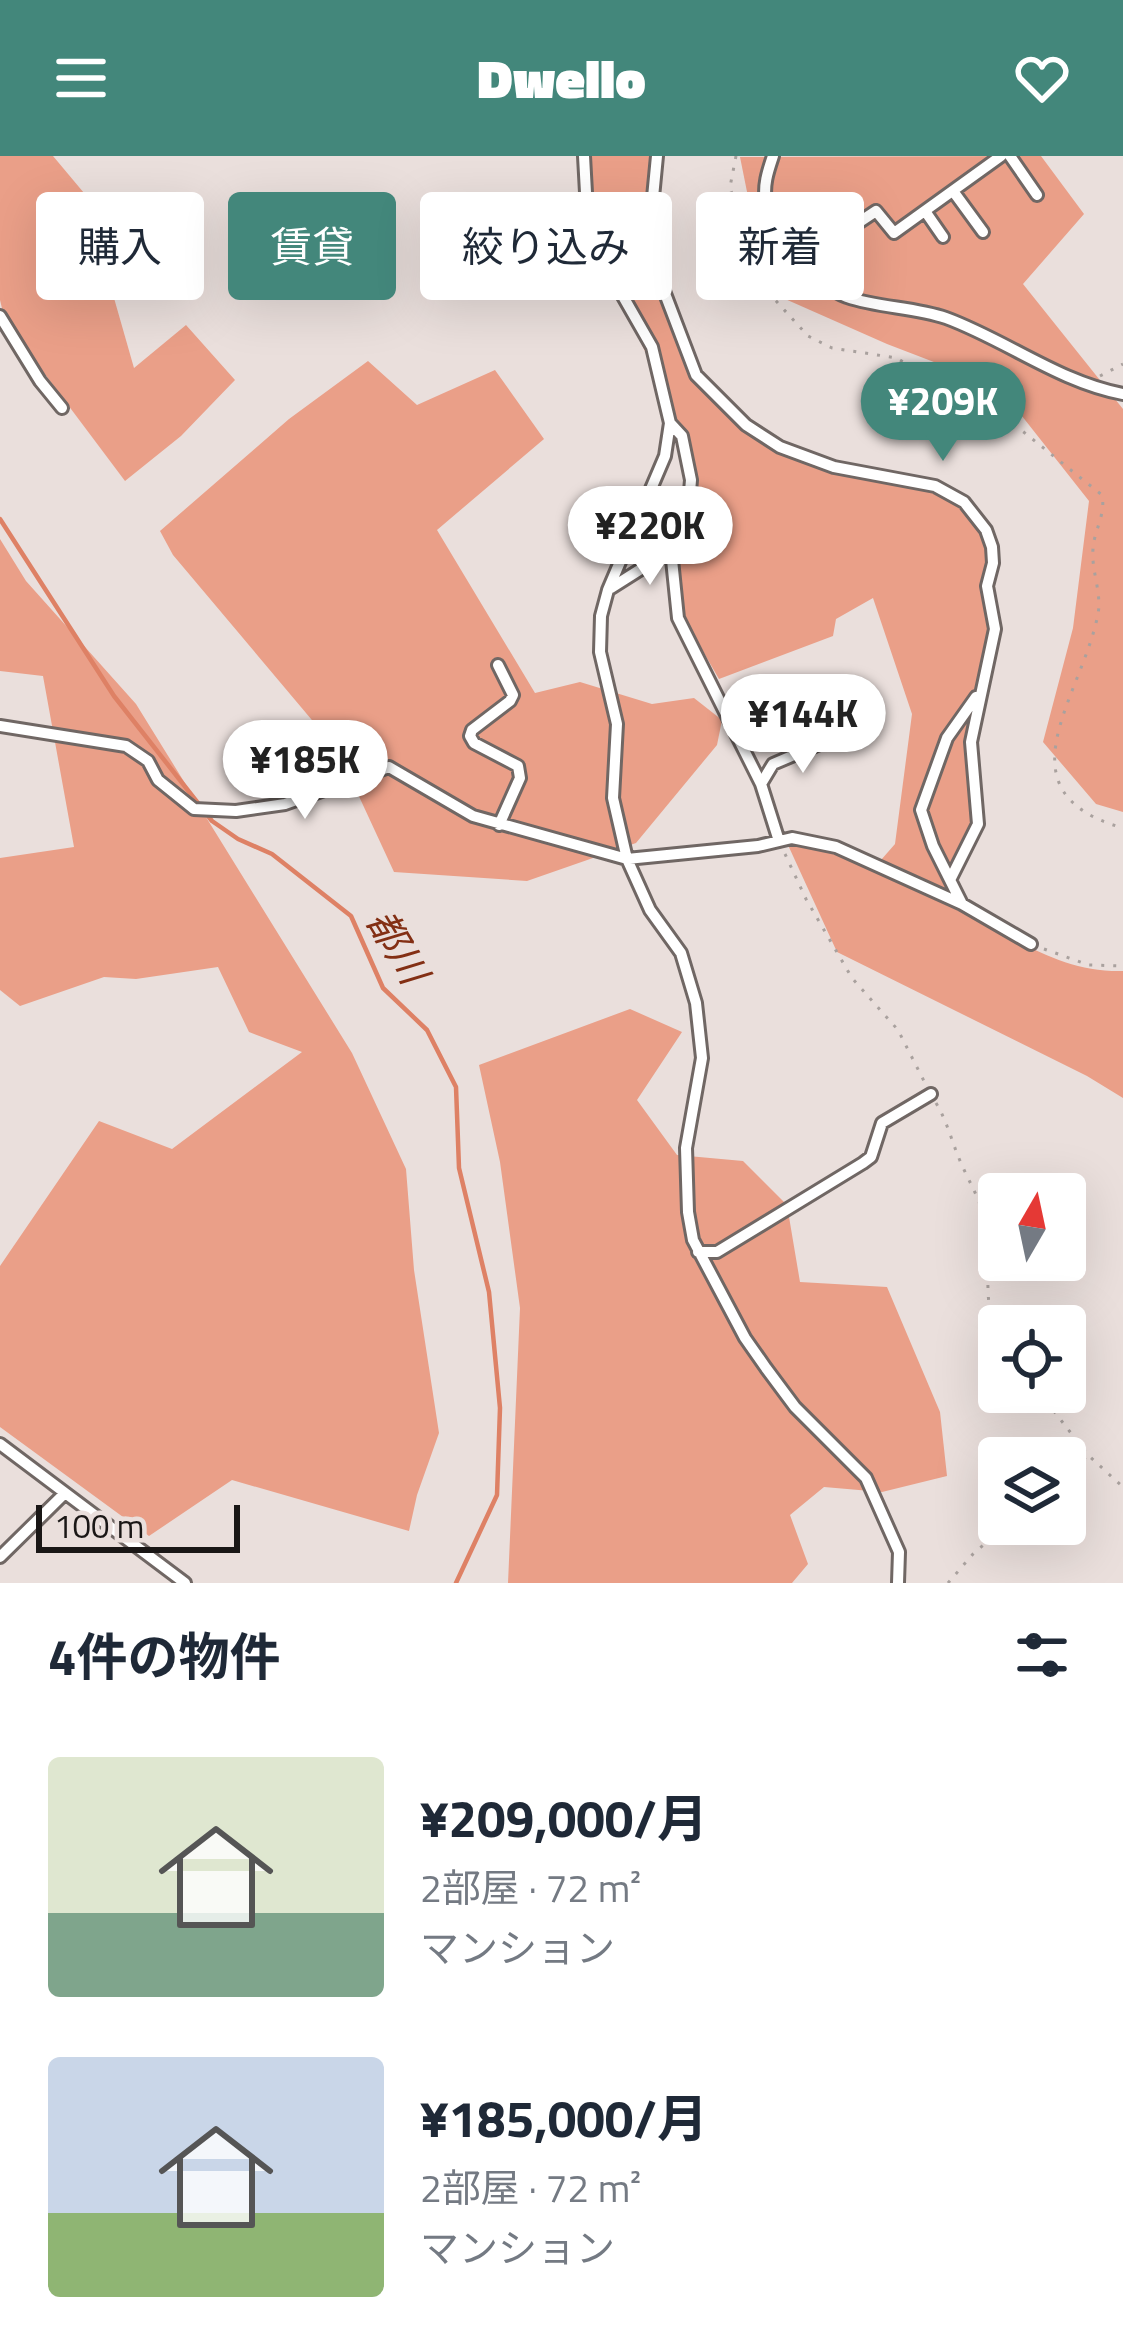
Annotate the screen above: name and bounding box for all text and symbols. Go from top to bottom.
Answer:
text: Dwello [477,37,646,119]
icon: menu [48,45,114,111]
icon: heart [1009,45,1075,111]
chip: 購入 [36,192,204,300]
chip: 賃貸 [228,192,396,300]
chip: 絞り込み [420,192,672,300]
chip: 新着 [696,192,864,300]
pin: ¥209K [859,362,1027,464]
text: ¥209K [888,371,998,430]
pin: ¥220K [566,486,734,588]
text: ¥220K [595,495,705,554]
pin: ¥144K [719,674,887,776]
text: ¥144K [748,683,858,742]
pin: ¥185K [221,720,389,822]
text: ¥185K [250,729,360,788]
water label: 都川 [353,897,445,998]
north arrow [978,1173,1086,1281]
map controls [978,1173,1086,1545]
button: locate [978,1305,1086,1413]
button: layers [978,1437,1086,1545]
scale bar [36,1499,240,1552]
text: 100 m [54,1501,144,1551]
text: 4件の物件 [48,1617,281,1695]
icon: filters [1009,1622,1075,1688]
text: ¥209,000/月 [420,1779,708,1857]
icon: home [144,1805,288,1949]
text: 2部屋 · 72 m² [420,1858,641,1917]
text: マンション [420,1918,615,1977]
text: ¥185,000/月 [420,2079,708,2157]
icon: home [144,2105,288,2249]
text: 2部屋 · 72 m² [420,2158,641,2217]
text: マンション [420,2218,615,2277]

